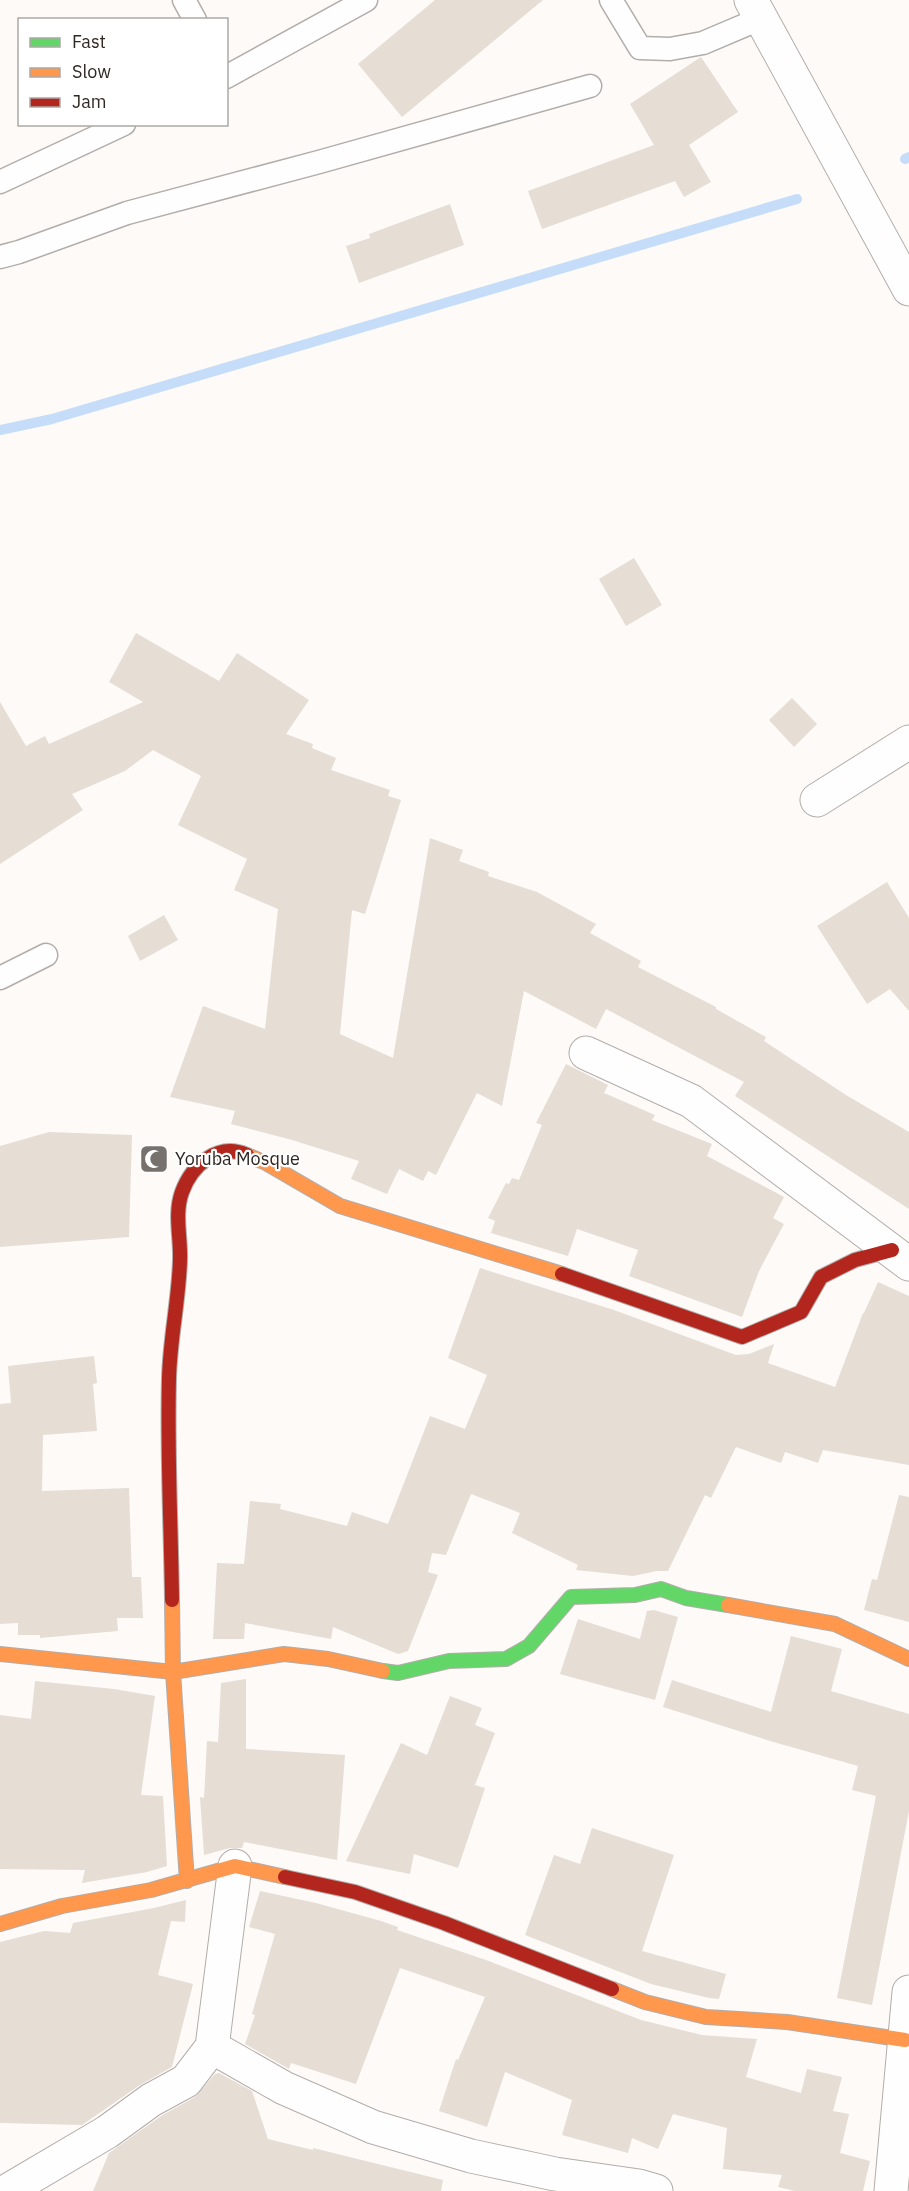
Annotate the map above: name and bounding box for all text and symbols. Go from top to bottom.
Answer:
legend [18,18,228,126]
text: Fast [72,30,106,53]
text: Slow [72,60,111,83]
text: Jam [72,90,107,113]
mosque icon: Yoruba Mosque [138,1143,170,1175]
place label: Yoruba Mosque [175,1147,300,1170]

